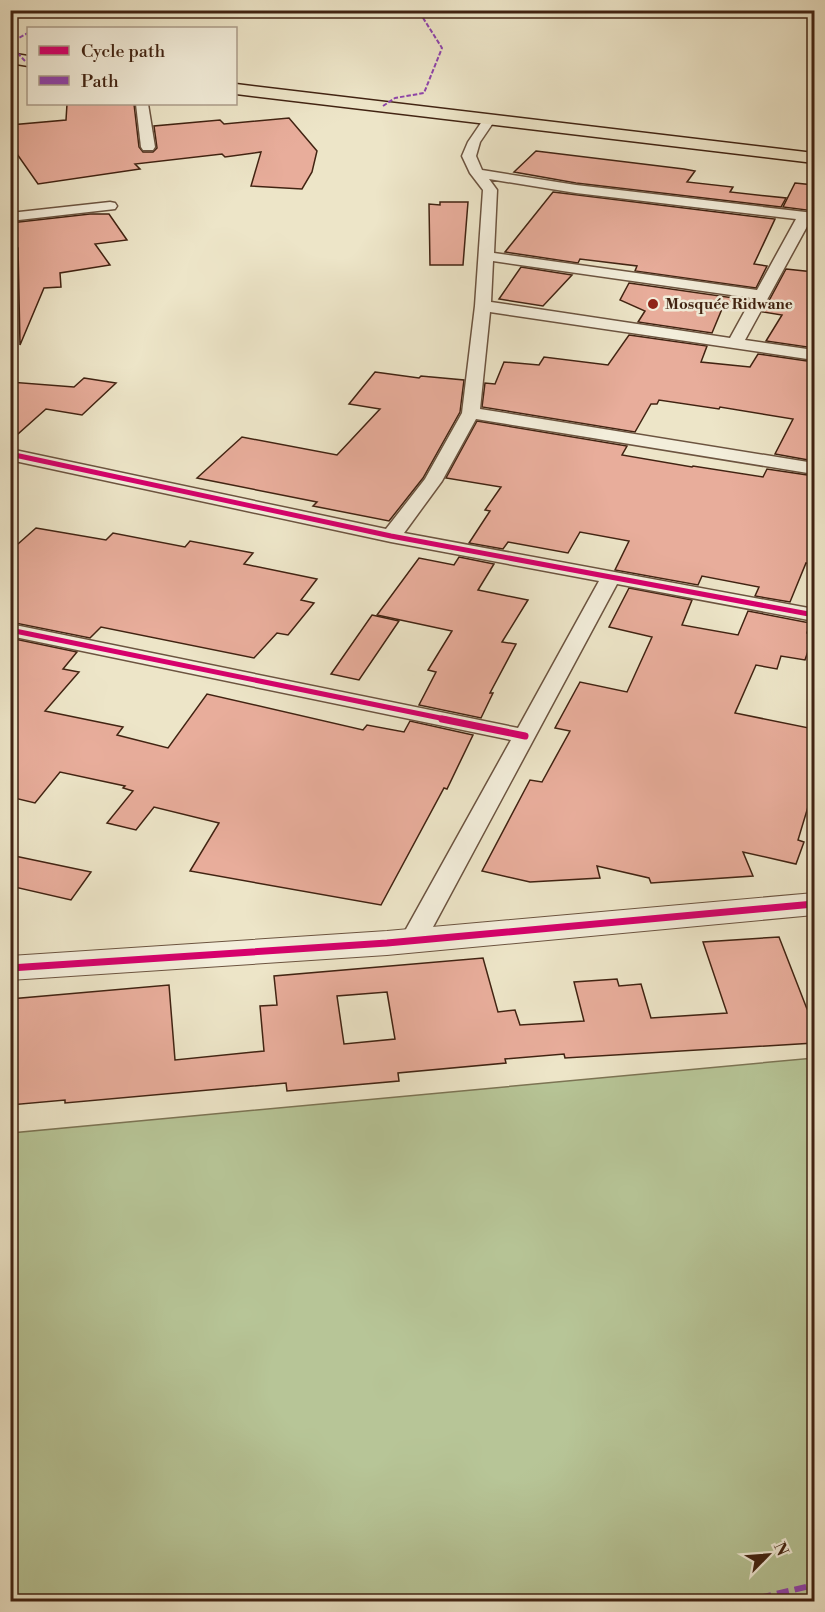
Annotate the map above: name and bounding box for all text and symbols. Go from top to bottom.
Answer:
legend [27,27,237,105]
text: Cycle path [81,40,165,63]
text: Path [81,70,119,93]
place label: Mosquée Ridwane [665,295,793,314]
marker: Mosquée Ridwane [646,297,660,311]
north arrow [738,1525,798,1585]
text: N [769,1539,793,1559]

